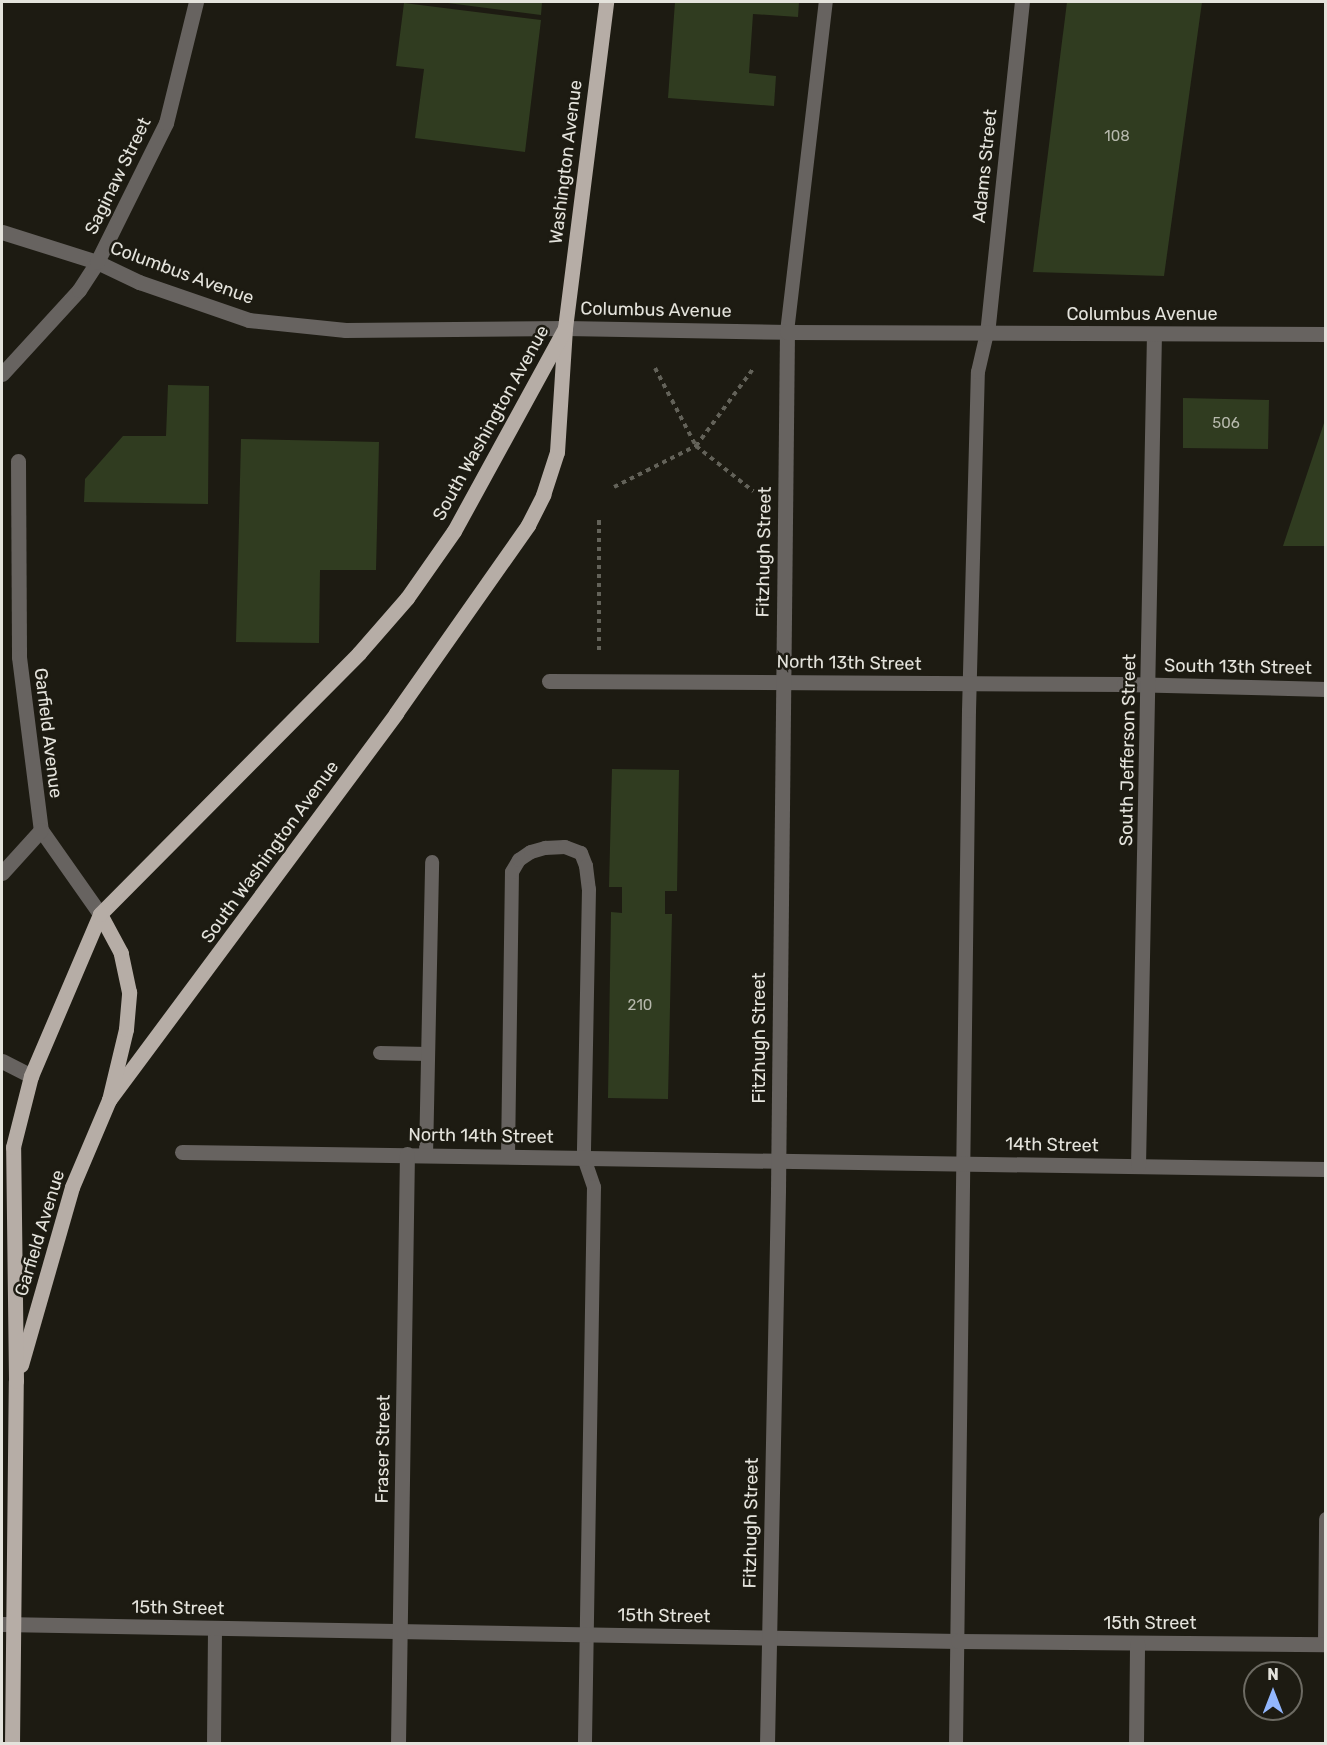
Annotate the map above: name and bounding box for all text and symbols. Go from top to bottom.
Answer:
street label: Washington Avenue [545,78,587,246]
street label: Adams Street [968,108,1002,224]
street label: Saginaw Street [80,114,156,238]
house number: 108 [1104,128,1130,146]
street label: Columbus Avenue [107,237,257,309]
street label: Columbus Avenue [580,298,732,322]
street label: Columbus Avenue [1066,303,1218,325]
street label: South Washington Avenue [428,321,554,525]
house number: 506 [1212,415,1240,433]
street label: Fitzhugh Street [752,486,776,618]
street label: North 13th Street [776,651,922,675]
street label: South Jefferson Street [1116,654,1140,846]
street label: South 13th Street [1164,655,1312,679]
street label: Garfield Avenue [29,666,67,800]
street label: South Washington Avenue [196,756,344,948]
street label: Fitzhugh Street [748,972,770,1104]
house number: 210 [628,997,652,1015]
street label: North 14th Street [408,1124,554,1148]
street label: 14th Street [1005,1133,1099,1157]
street label: Garfield Avenue [10,1167,70,1299]
street label: Fraser Street [371,1394,395,1504]
street label: Fitzhugh Street [739,1457,763,1589]
street label: 15th Street [131,1596,225,1620]
street label: 15th Street [617,1604,711,1628]
street label: 15th Street [1104,1612,1196,1634]
north arrow [1243,1661,1303,1721]
text: N [1267,1665,1279,1684]

